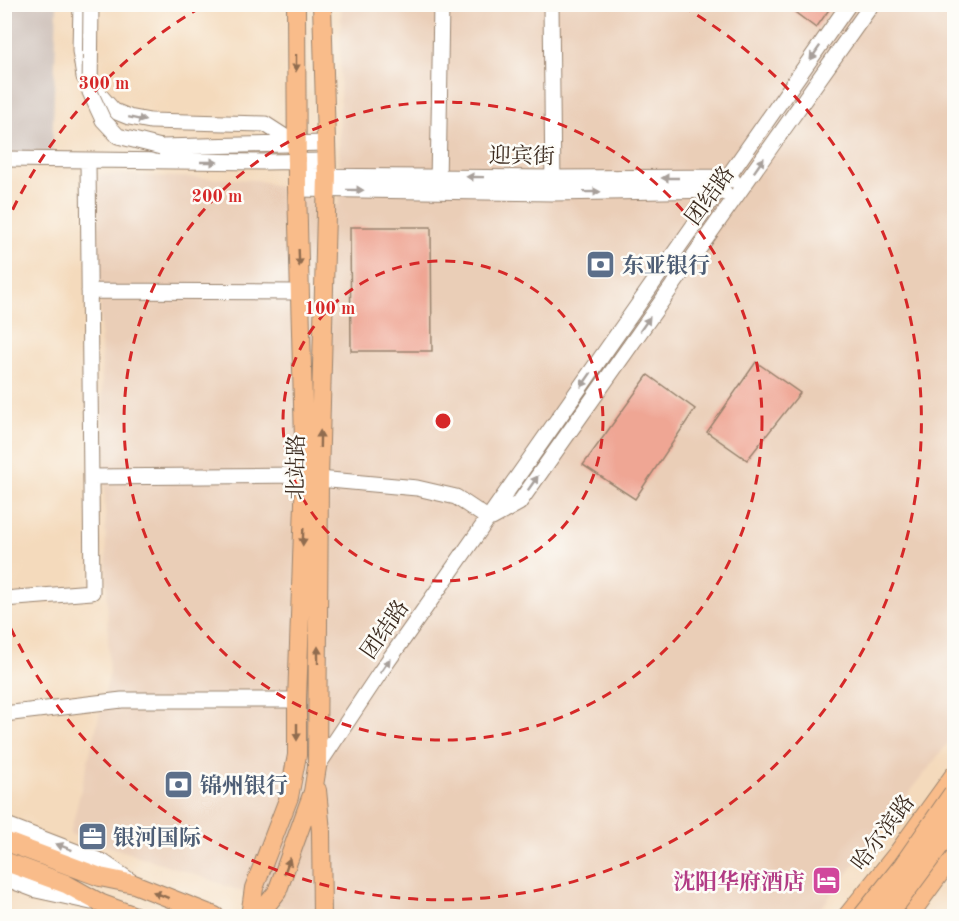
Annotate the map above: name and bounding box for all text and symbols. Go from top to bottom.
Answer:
one-way arrow [809,44,821,60]
one-way arrow [291,53,301,72]
text: 300 m [79,75,129,93]
one-way arrow [127,114,146,124]
street label: 迎宾街 [489,143,555,169]
one-way arrow [200,157,219,167]
one-way arrow [753,157,765,173]
street label: 团结路 [681,162,739,229]
one-way arrow [466,172,485,182]
one-way arrow [661,173,680,182]
one-way arrow [346,185,365,194]
one-way arrow [583,187,602,197]
text: 200 m [192,188,242,206]
one-way arrow [294,248,303,267]
bank icon: 东亚银行 [585,249,617,281]
place label: 东亚银行 [622,254,710,278]
text: 100 m [305,300,355,318]
one-way arrow [639,316,651,331]
one-way arrow [580,371,592,387]
centre of rings [433,411,453,431]
one-way arrow [315,430,325,449]
street label: 北站路 [283,434,309,500]
one-way arrow [527,475,538,491]
one-way arrow [298,527,307,546]
street label: 团结路 [356,596,414,663]
one-way arrow [313,646,323,665]
one-way arrow [379,658,391,674]
one-way arrow [292,722,302,741]
bank icon: 锦州银行 [163,769,195,801]
place label: 锦州银行 [200,774,288,798]
street label: 哈尔滨路 [847,790,919,875]
office icon: 银河国际 [76,821,108,853]
place label: 银河国际 [113,825,201,850]
one-way arrow [55,842,73,852]
one-way arrow [282,857,292,875]
hotel icon: 沈阳华府酒店 [810,865,842,897]
place label: 沈阳华府酒店 [673,869,805,894]
one-way arrow [152,890,170,899]

